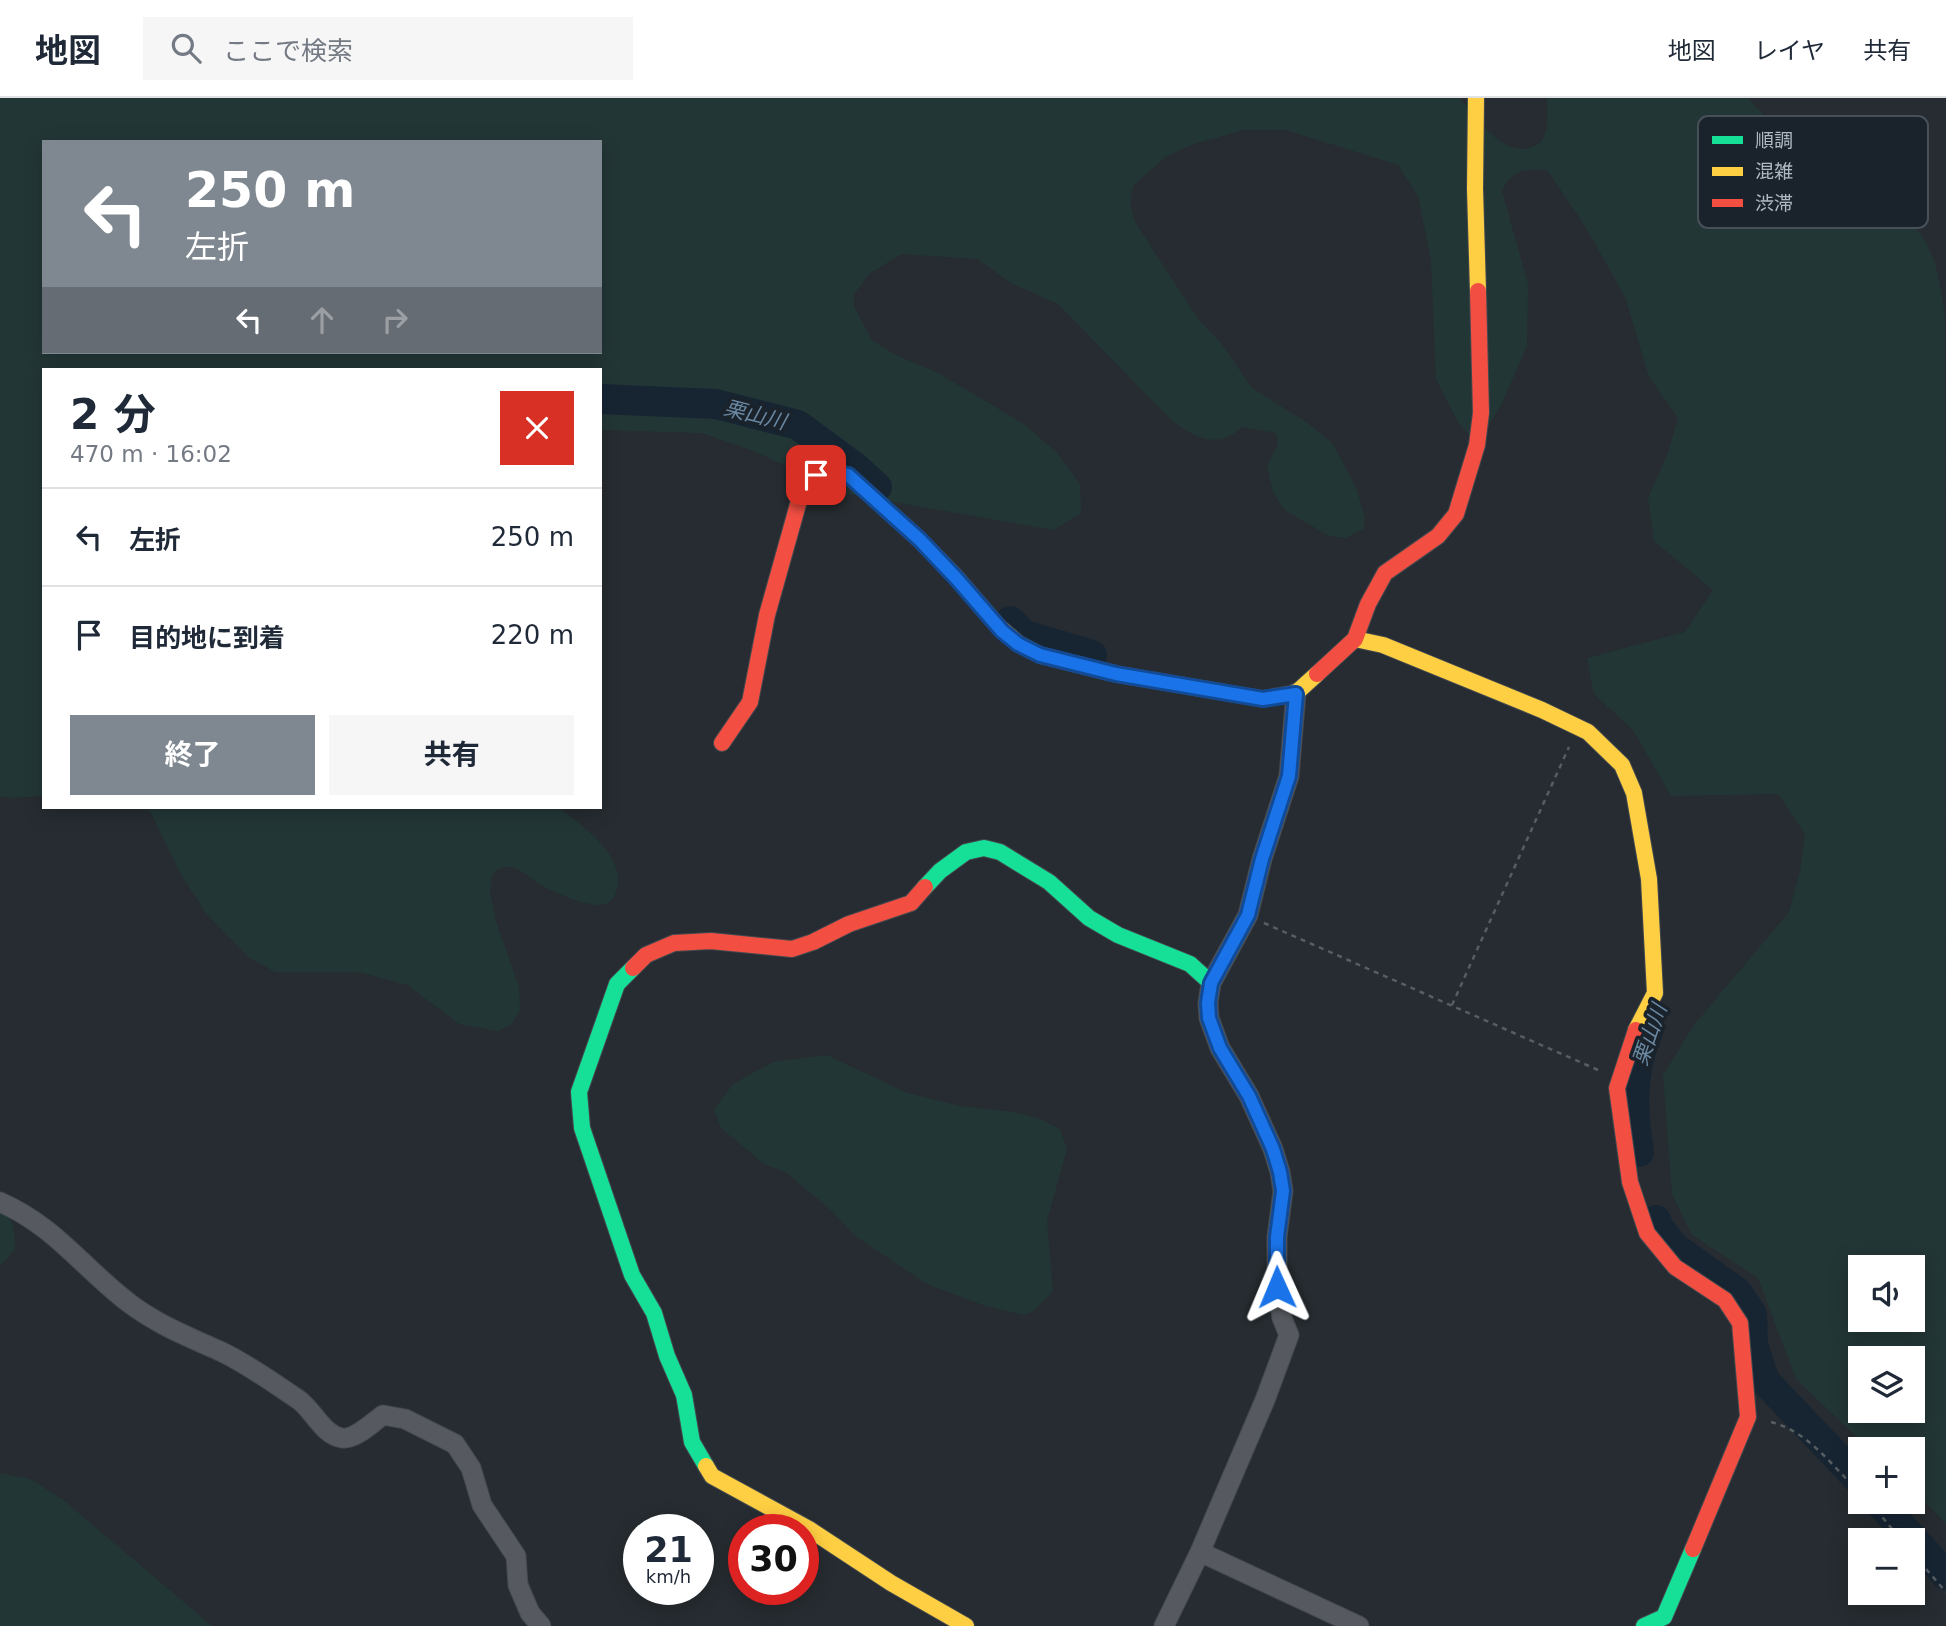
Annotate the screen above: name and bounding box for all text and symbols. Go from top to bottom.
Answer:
search box [143,17,633,80]
icon: search [167,29,205,67]
text: 地図 [35,31,101,70]
text: ここで検索 [223,36,353,66]
text: 地図 [1668,37,1716,65]
text: レイヤ [1754,37,1825,65]
text: 共有 [1863,37,1911,65]
legend [1698,116,1928,228]
text: 順調 [1755,129,1793,151]
text: 混雑 [1755,160,1793,182]
text: 250 m [185,162,355,219]
icon: left [70,168,161,259]
text: 渋滞 [1755,192,1793,214]
text: 左折 [185,228,249,266]
icon: left [230,301,268,339]
icon: ahead [303,301,341,339]
icon: right [376,301,414,339]
text: 2 分 [70,390,156,439]
button: close [500,391,574,465]
water label: 栗山川 [722,396,790,435]
text: 470 m · 16:02 [70,441,232,467]
pin [786,445,846,505]
icon: arrive [797,456,835,494]
icon: left [70,518,108,556]
text: 250 m [491,522,574,552]
text: 左折 [129,525,181,555]
icon: arrive [70,616,108,654]
text: 220 m [491,620,574,650]
text: 目的地に到着 [129,623,285,653]
button: 終了 [70,715,315,795]
button: 共有 [329,715,574,795]
water label: 栗山川 [1628,999,1672,1069]
position arrow [1240,1250,1314,1324]
map controls [1848,1255,1925,1605]
button: sound [1848,1255,1925,1332]
button: layers [1848,1346,1925,1423]
button: + [1848,1437,1925,1514]
speed limit sign: 30 [728,1514,819,1605]
button: − [1848,1528,1925,1605]
text: 21 [644,1530,693,1570]
text: km/h [646,1566,691,1587]

